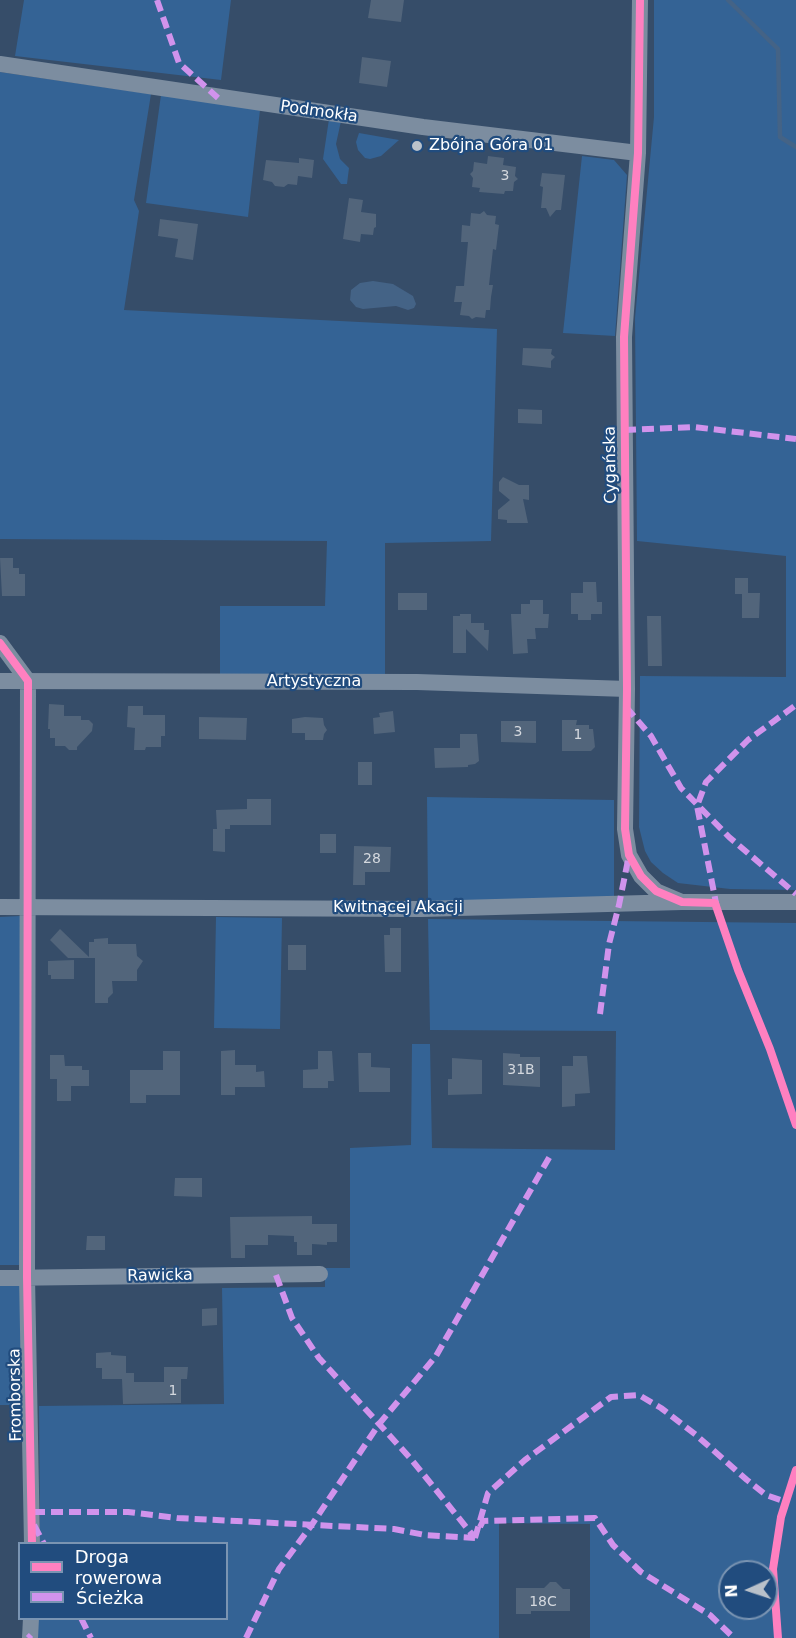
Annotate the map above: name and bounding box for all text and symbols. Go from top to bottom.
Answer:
street label: Podmokła [279,97,359,127]
place label: Zbójna Góra 01 [429,136,553,156]
marker: Zbójna Góra 01 [410,139,424,153]
house number: 3 [501,168,509,184]
street label: Cygańska [601,426,621,504]
street label: Artystyczna [267,672,361,692]
house number: 3 [514,724,522,740]
house number: 1 [574,727,582,743]
house number: 28 [363,851,381,867]
street label: Kwitnącej Akacji [333,898,463,918]
house number: 31B [507,1062,535,1078]
street label: Rawicka [127,1266,193,1286]
street label: Fromborska [6,1348,26,1442]
house number: 1 [169,1383,177,1399]
legend [18,1542,228,1620]
text: Droga rowerowa [75,1546,162,1588]
north arrow [718,1560,778,1620]
text: N [722,1584,741,1598]
text: Ścieżka [76,1587,144,1608]
house number: 18C [529,1594,557,1610]

